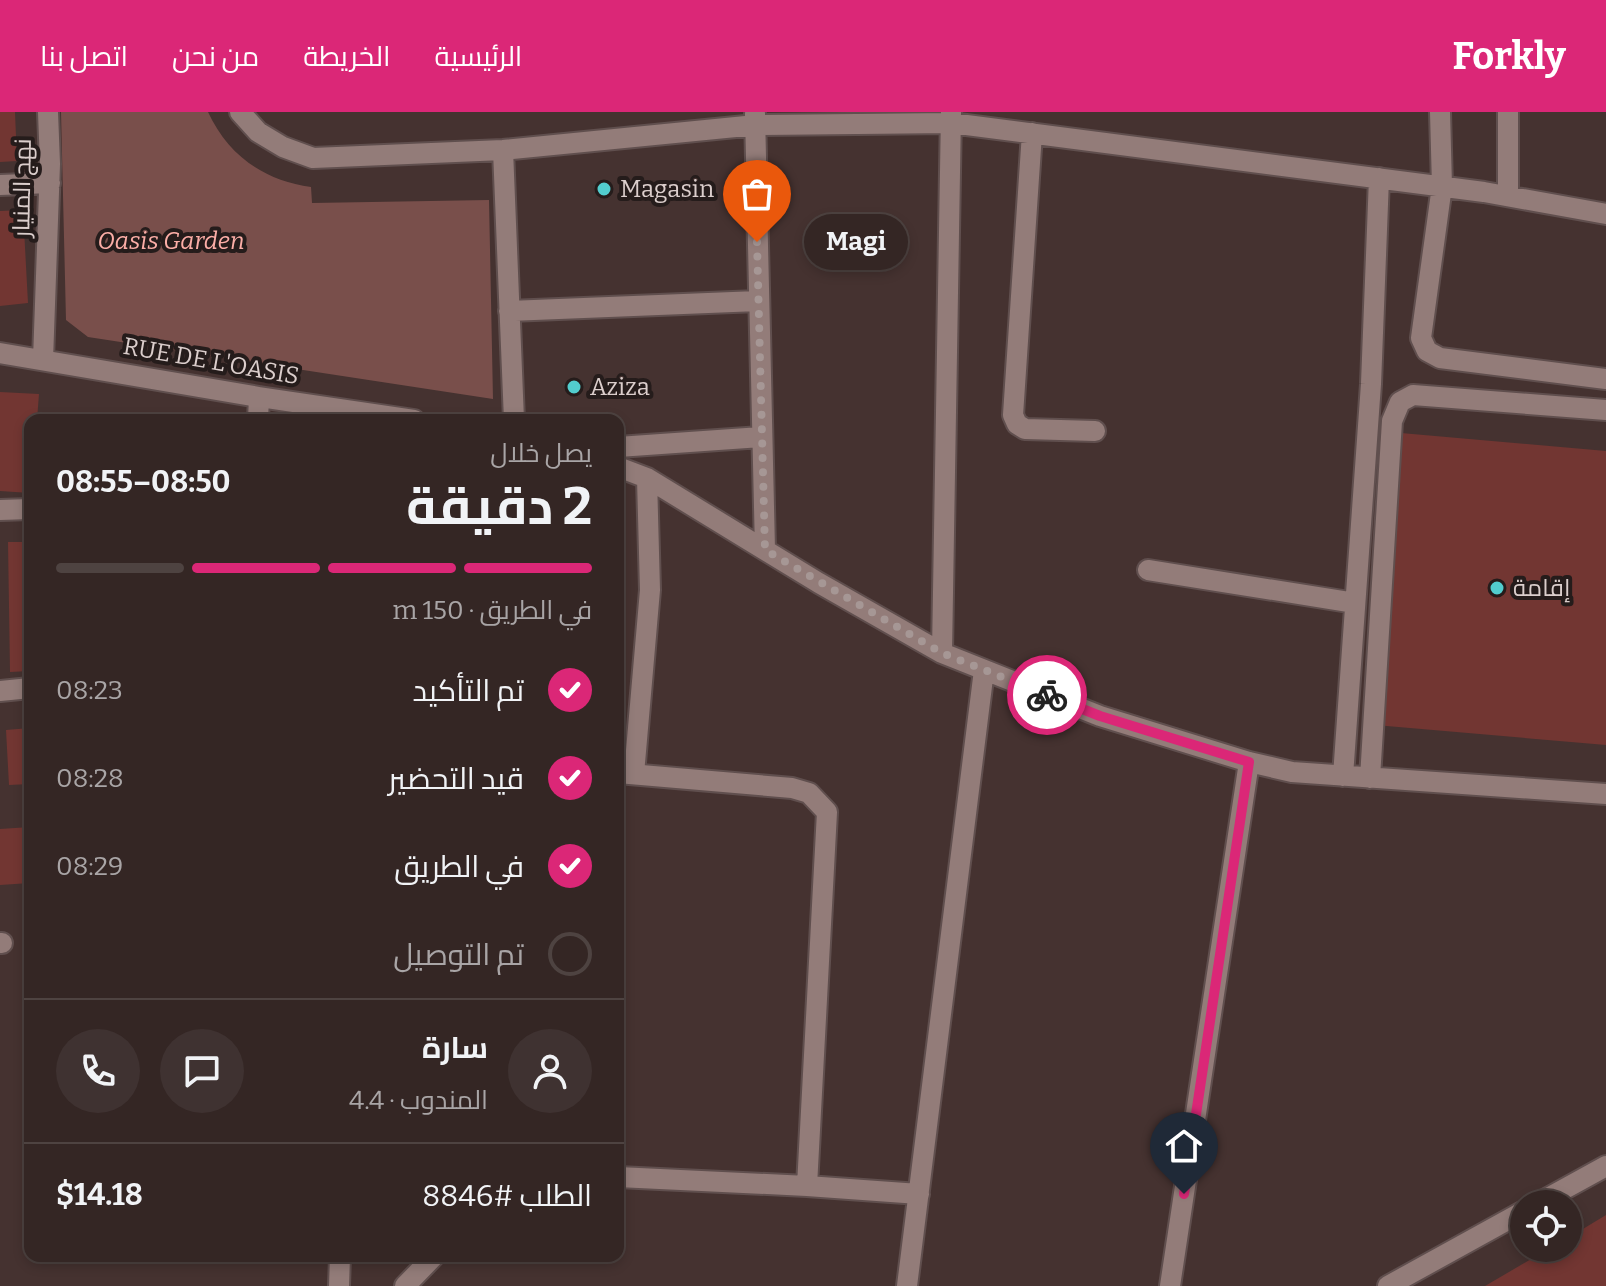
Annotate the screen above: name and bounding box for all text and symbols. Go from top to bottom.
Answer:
text: Forkly [1452,33,1566,79]
text: اتصل بنا [40,40,128,73]
text: من نحن [172,40,259,73]
text: الخريطة [303,40,391,73]
text: الرئيسية [435,40,522,73]
street label: نهج المنيار [7,138,39,240]
pin [723,160,791,242]
icon: bag [735,172,779,216]
place label: Magasin [620,175,714,203]
marker: Magasin [595,180,613,198]
callout: Magi [805,214,909,270]
text: Magi [826,226,886,257]
park label: Oasis Garden [98,227,244,255]
street label: RUE DE L'OASIS [121,332,301,390]
place label: Aziza [590,373,650,401]
marker: Aziza [565,378,583,396]
text: يصل خلال [490,438,592,469]
text: 08:50–08:55 [56,464,231,500]
text: 2 دقيقة [406,475,592,538]
place label: إقامة [1513,574,1570,603]
marker: إقامة [1488,579,1506,597]
text: في الطريق · 150 m [392,595,592,626]
courier [1007,655,1087,735]
icon: check [548,668,592,712]
text: تم التأكيد [413,673,524,709]
icon: bike [1025,673,1069,717]
text: 08:23 [56,675,123,706]
icon: check [548,756,592,800]
text: قيد التحضير [388,761,524,797]
text: 08:28 [56,763,124,794]
icon: check [548,844,592,888]
text: في الطريق [394,849,524,885]
text: 08:29 [56,851,123,882]
text: تم التوصيل [393,937,524,973]
button: phone [56,1029,140,1113]
button: chat [160,1029,244,1113]
button: person [508,1029,592,1113]
text: سارة [422,1030,488,1066]
text: المندوب · 4.4 [349,1085,488,1116]
pin [1150,1112,1218,1194]
icon: home [1162,1124,1206,1168]
text: $14.18 [56,1177,143,1213]
text: الطلب #8846 [422,1178,592,1214]
map controls [1510,1190,1582,1262]
button: locate [1510,1190,1582,1262]

